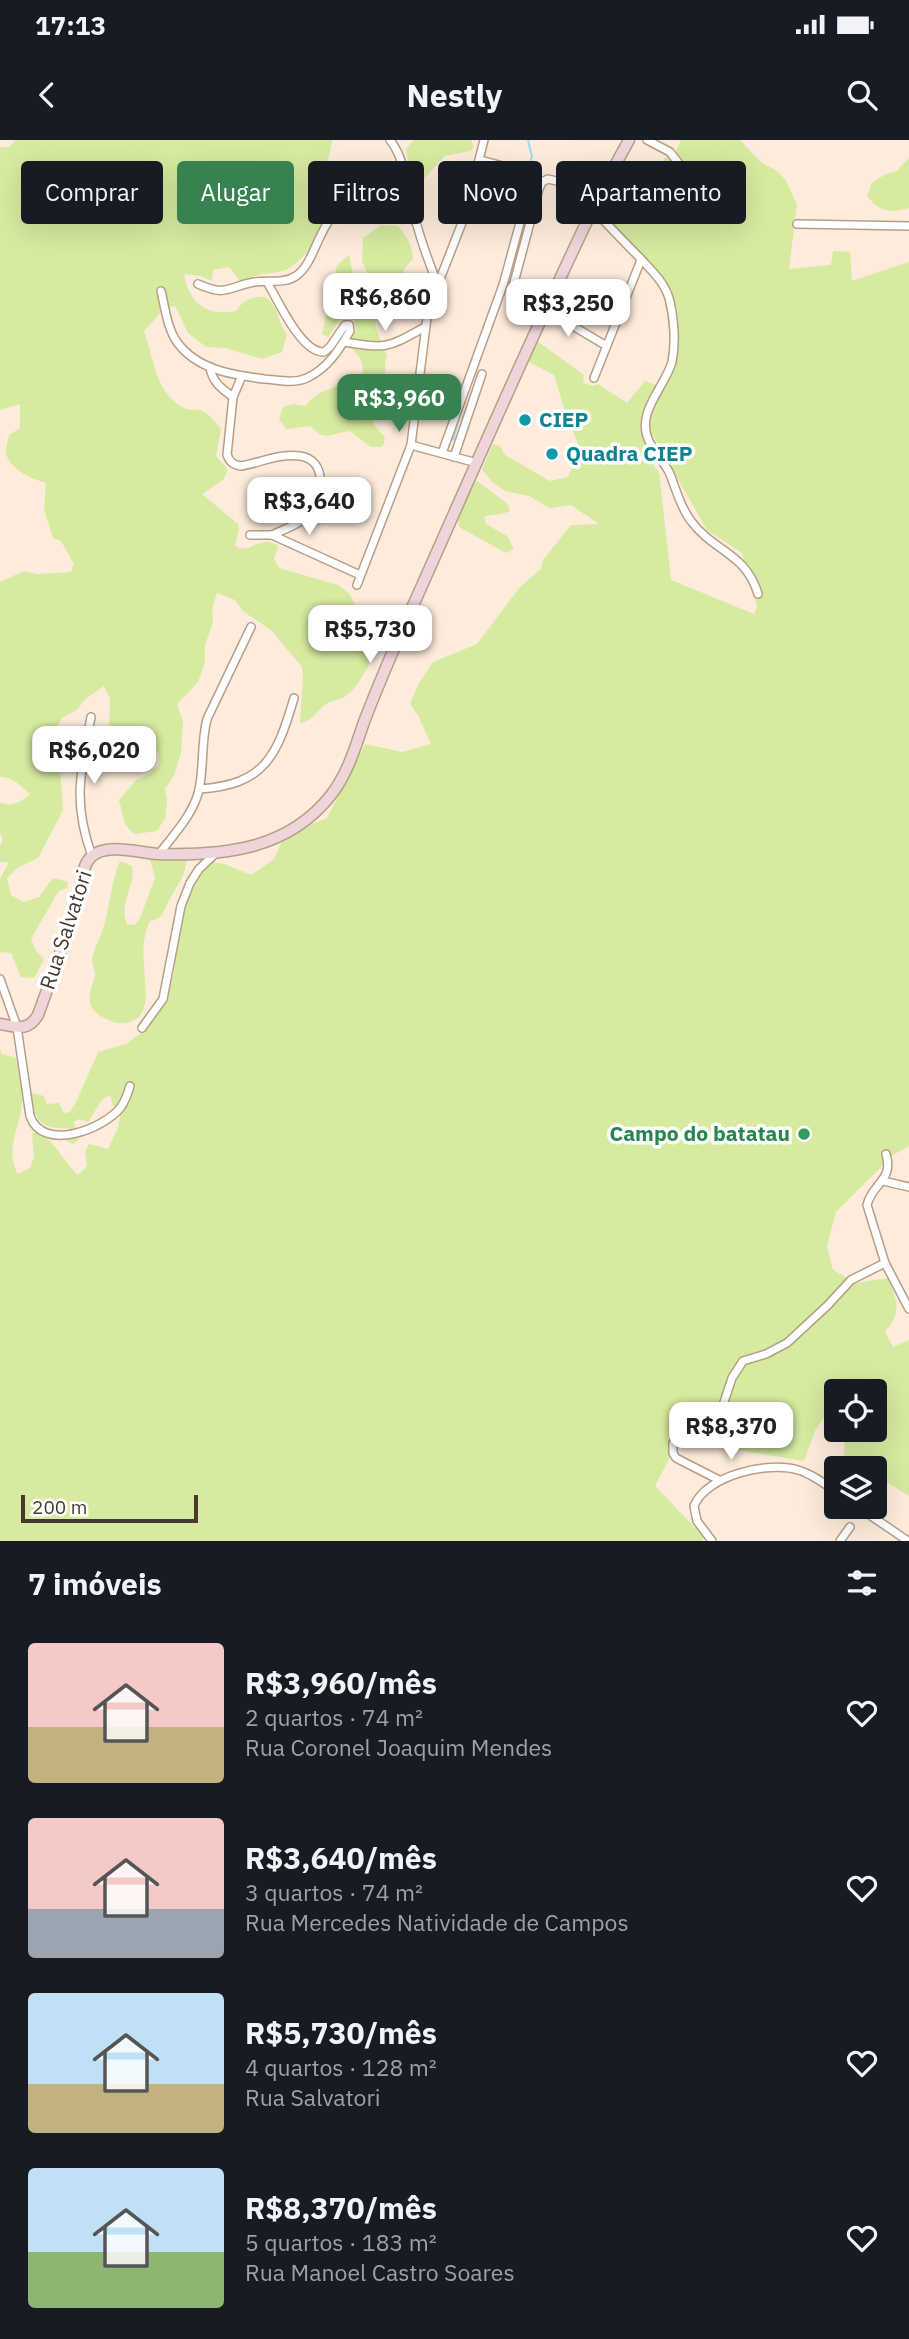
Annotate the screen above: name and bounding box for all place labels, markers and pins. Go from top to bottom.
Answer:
pin: R$6,860 [320,274,450,333]
pin: R$3,250 [503,280,633,339]
pin: R$3,960 [334,374,464,434]
place label: CIEP [539,405,588,433]
marker: CIEP [517,412,533,428]
place label: Quadra CIEP [566,439,693,467]
marker: Quadra CIEP [544,446,560,462]
pin: R$3,640 [244,478,374,537]
pin: R$5,730 [305,606,435,665]
pin: R$6,020 [29,726,159,786]
place label: Campo do batatau [610,1119,790,1147]
marker: Campo do batatau [796,1126,812,1142]
pin: R$8,370 [666,1402,796,1462]

